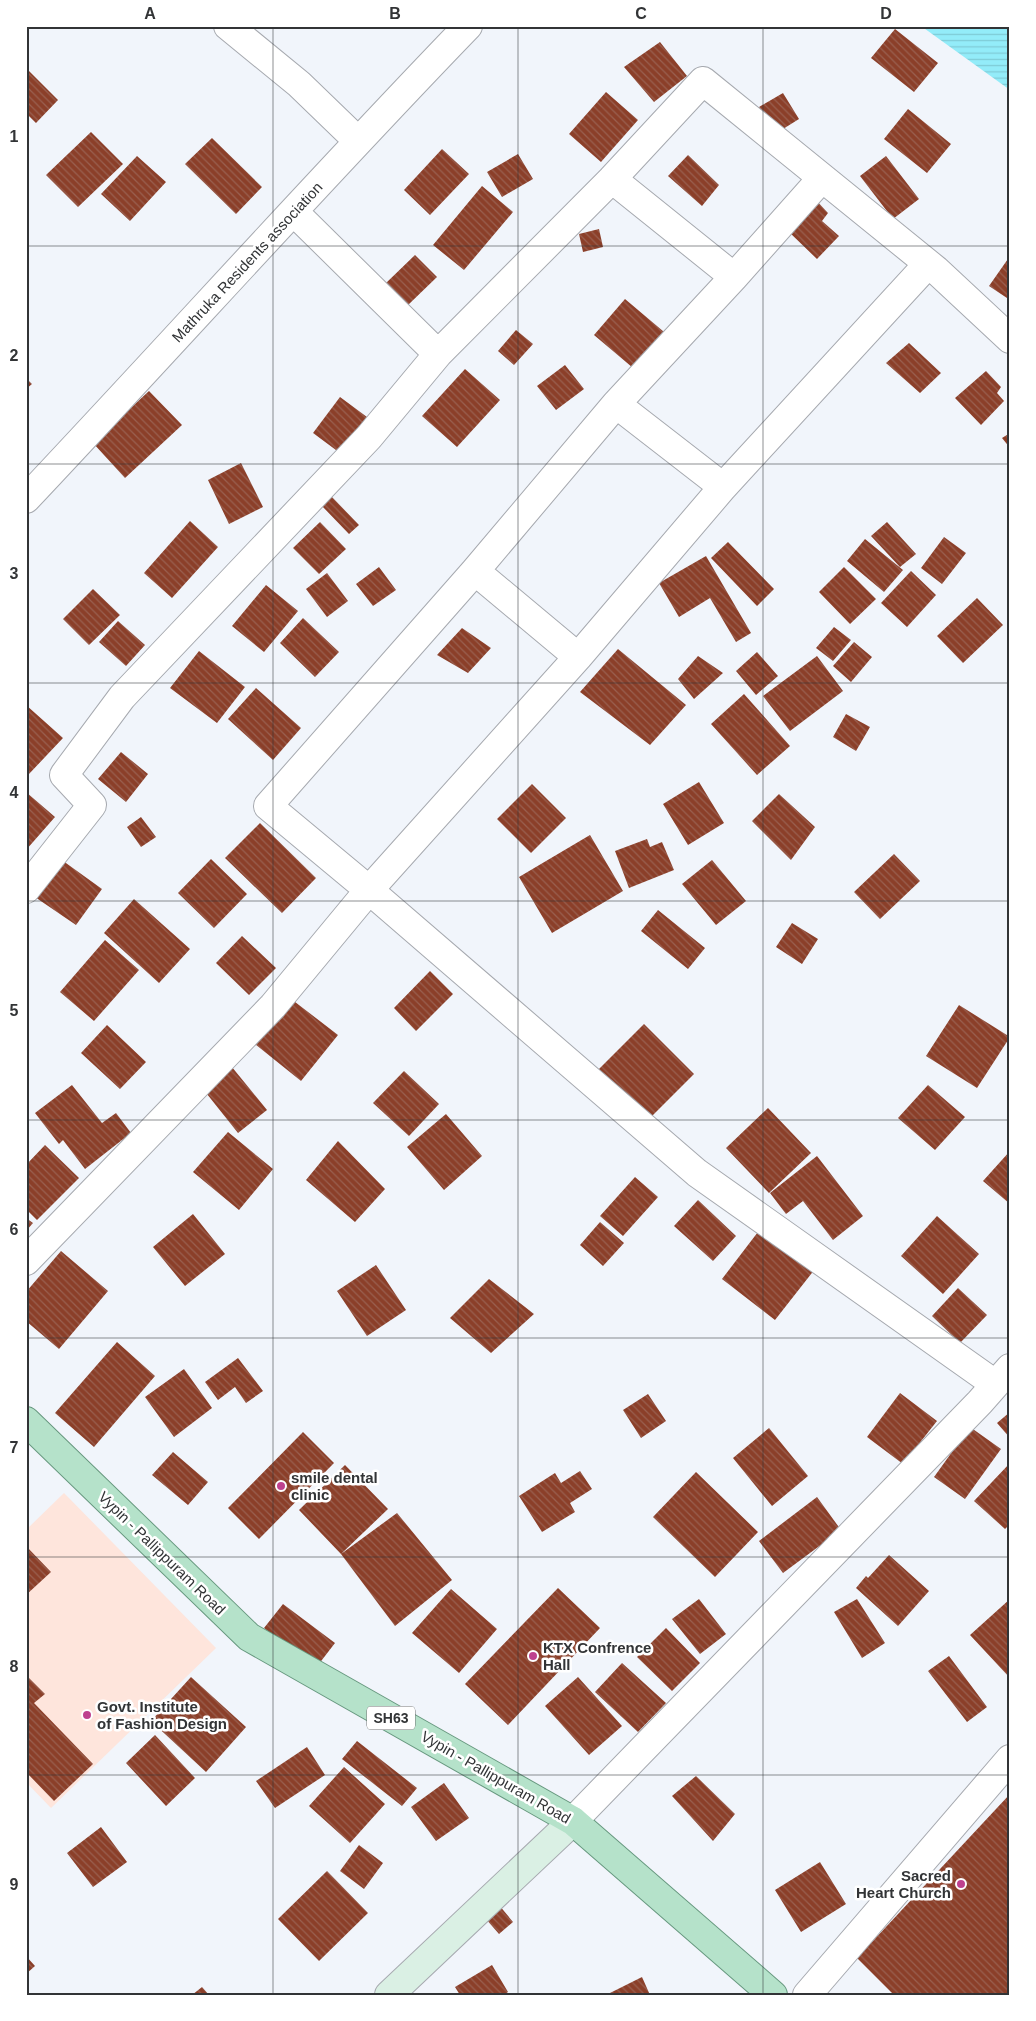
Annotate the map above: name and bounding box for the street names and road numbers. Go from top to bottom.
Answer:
street label: Mathruka Residents association [168,178,326,346]
street label: Vypin - Pallippuram Road [95,1488,229,1618]
road number: SH63 [367,1706,415,1730]
street label: Vypin - Pallippuram Road [418,1727,574,1827]

